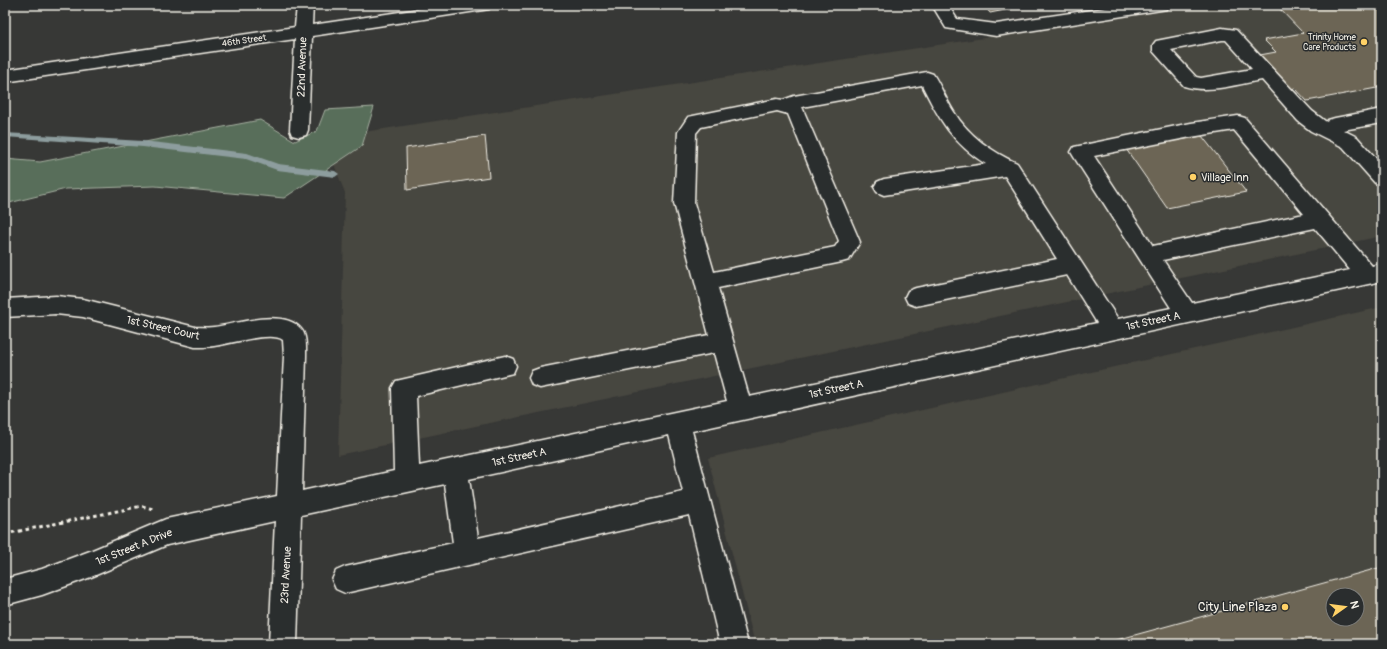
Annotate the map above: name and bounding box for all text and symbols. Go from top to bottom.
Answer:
street label: 46th Street [221,32,267,50]
place label: Trinity Home Care Products [1303,32,1357,53]
street label: 22nd Avenue [294,36,310,97]
marker: Trinity Home Care Products [1359,37,1369,47]
place label: Village Inn [1201,171,1249,184]
marker: Village Inn [1188,172,1198,182]
street label: 1st Street A [1125,309,1181,333]
street label: 1st Street Court [125,313,201,343]
street label: 1st Street A [808,377,864,401]
street label: 1st Street A [491,445,547,469]
street label: 1st Street A Drive [94,526,175,568]
street label: 23rd Avenue [278,546,294,604]
north arrow [1325,587,1365,627]
place label: City Line Plaza [1198,599,1277,615]
text: N [1347,600,1362,610]
marker: City Line Plaza [1280,602,1290,612]

